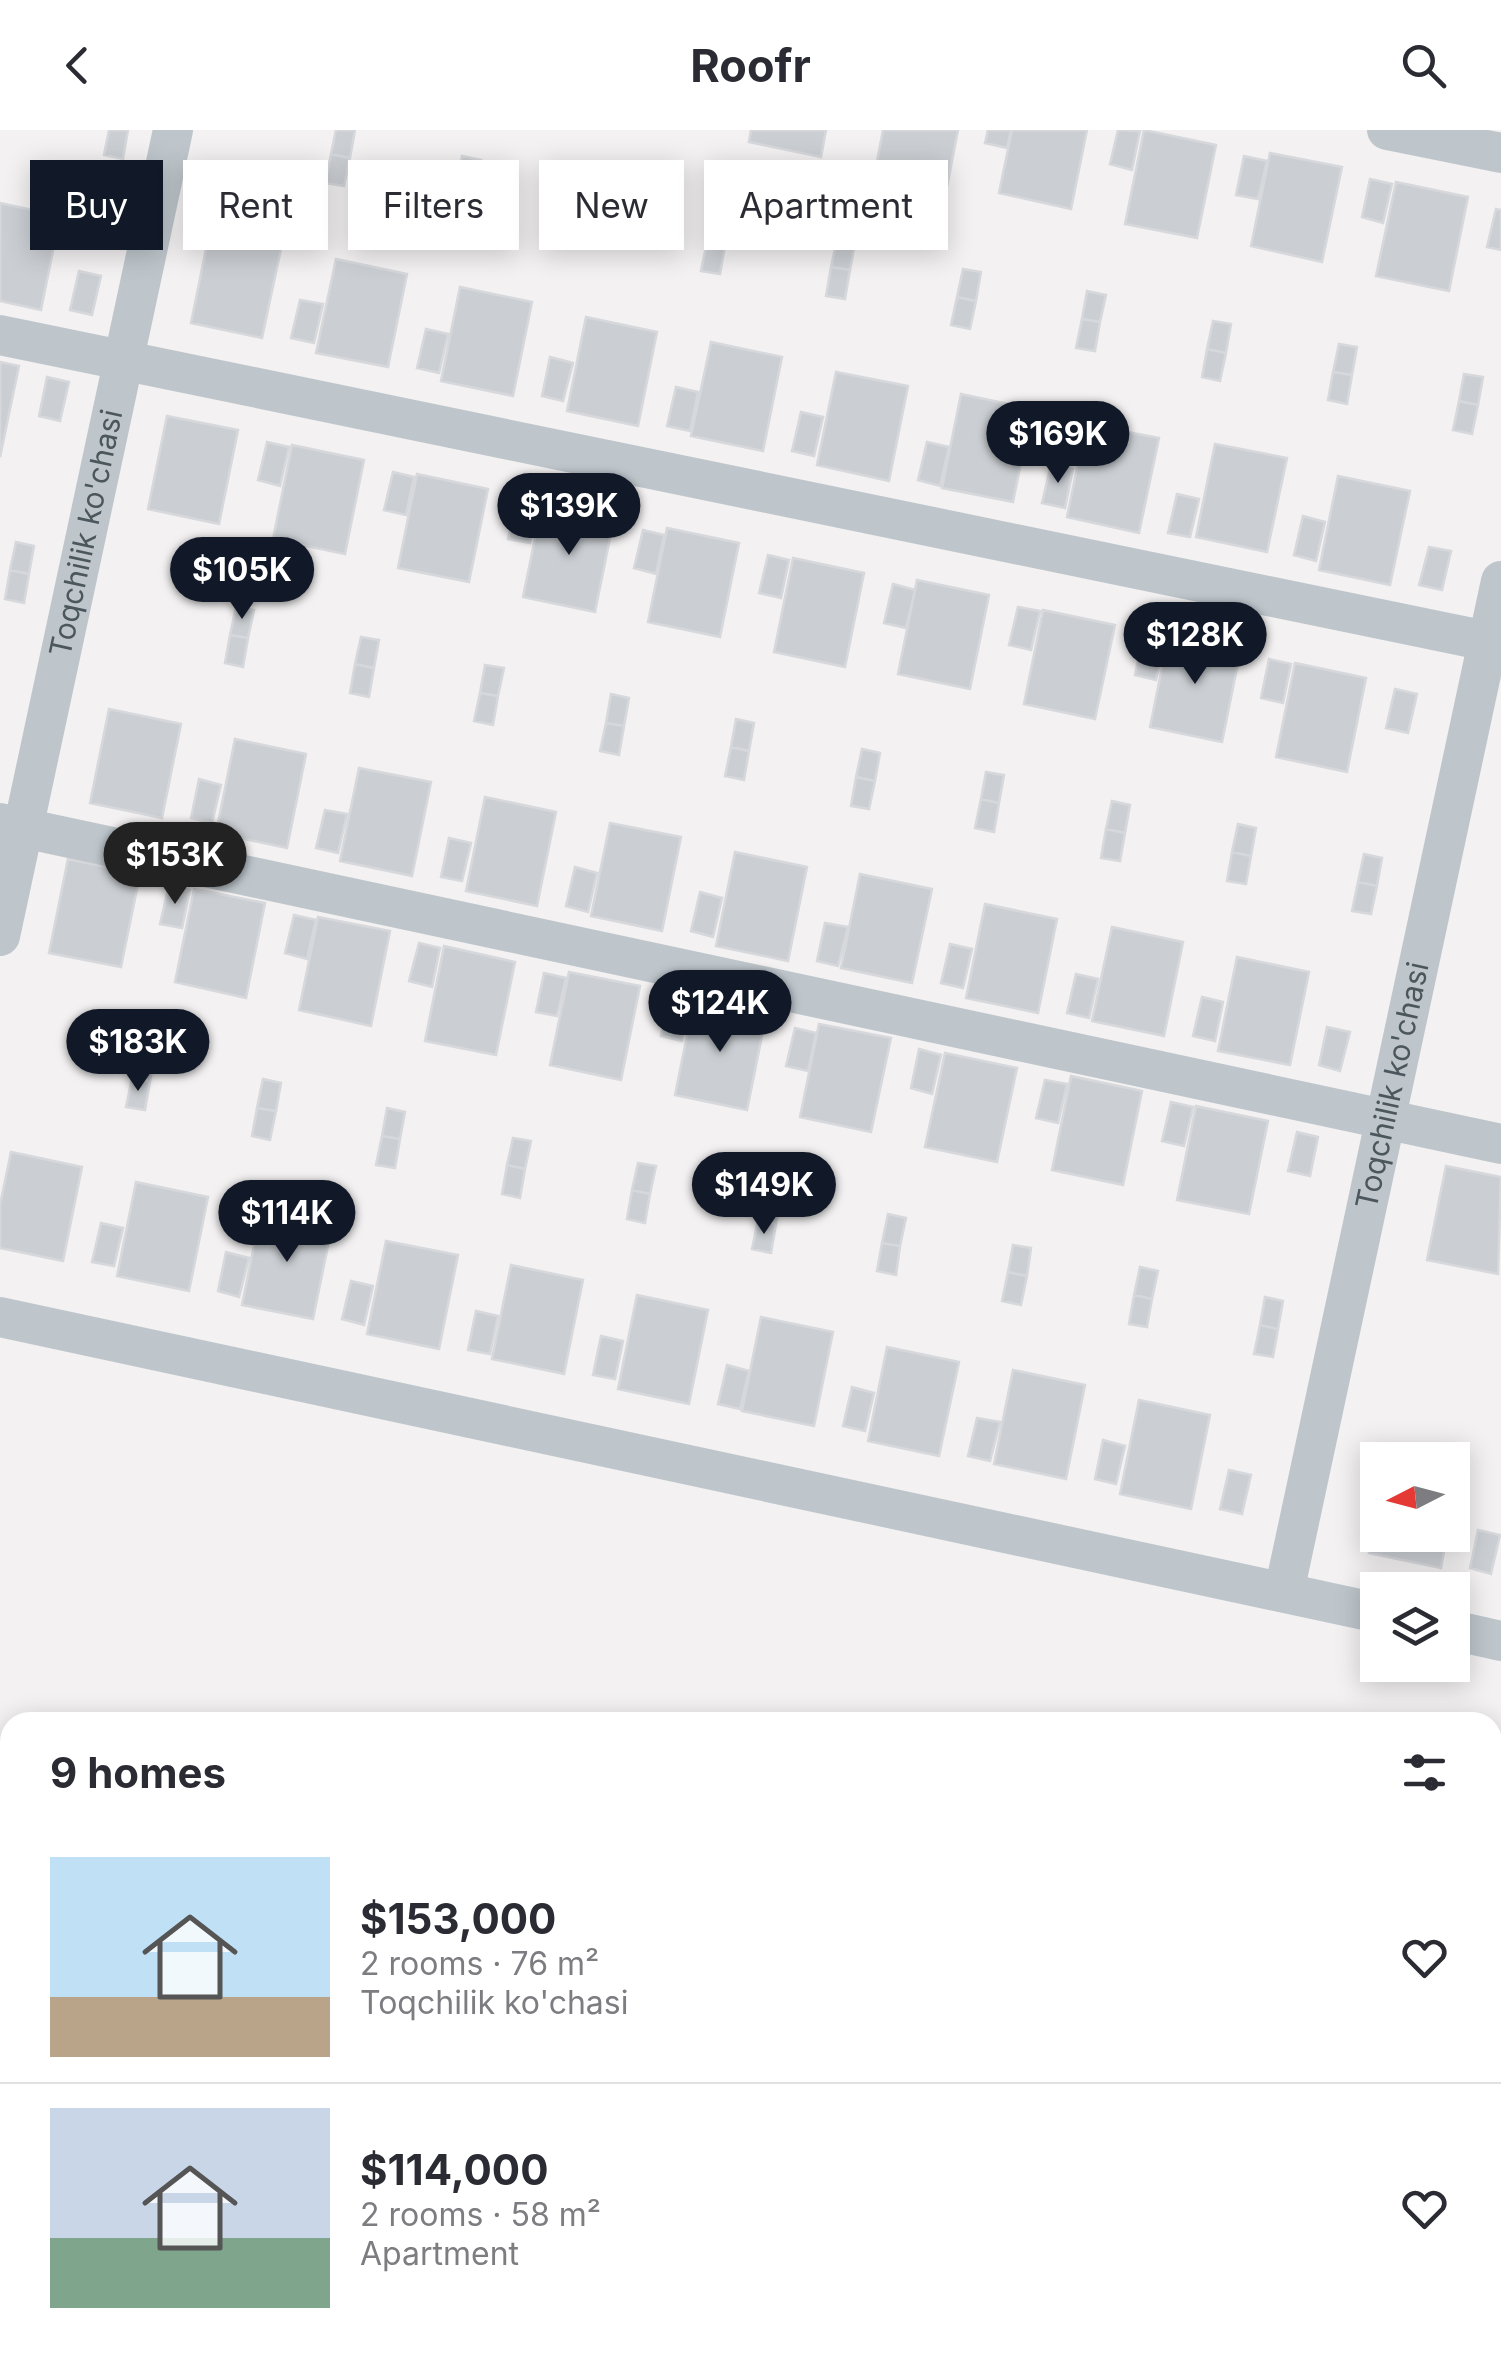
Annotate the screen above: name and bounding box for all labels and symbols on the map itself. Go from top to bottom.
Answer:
pin: $169K [988,401,1128,486]
street label: Toqchilik ko'chasi [41,406,130,660]
pin: $139K [499,473,639,558]
pin: $105K [172,537,312,622]
pin: $128K [1125,602,1265,687]
pin: $153K [105,822,245,907]
street label: Toqchilik ko'chasi [1348,958,1436,1212]
pin: $124K [650,970,790,1055]
pin: $183K [68,1009,208,1094]
pin: $149K [694,1152,834,1237]
pin: $114K [217,1180,357,1265]
north arrow [1360,1442,1470,1552]

